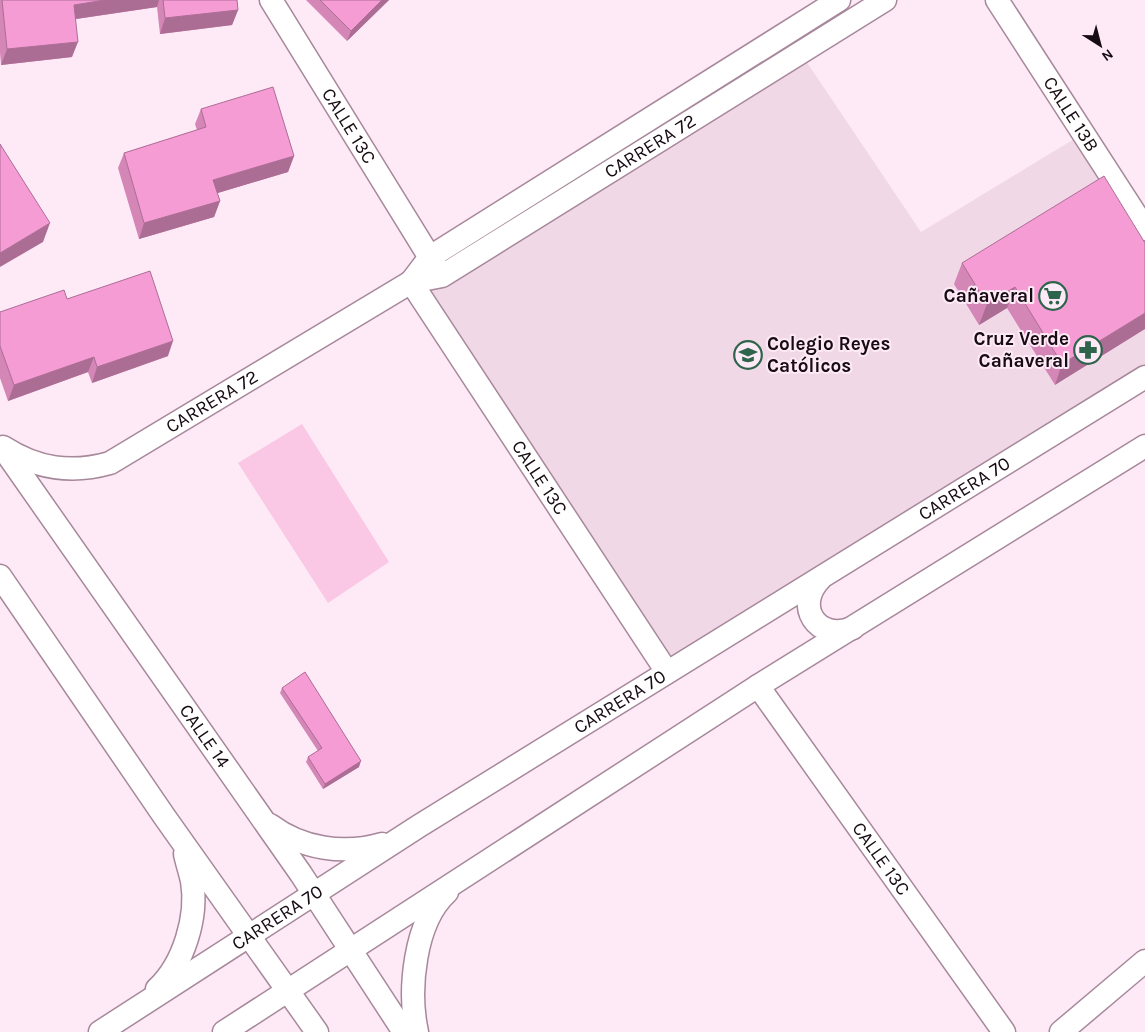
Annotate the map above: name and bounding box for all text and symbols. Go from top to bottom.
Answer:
north arrow [1075,20,1125,70]
text: N [1098,45,1116,65]
street label: CALLE 13B [1039,73,1103,156]
street label: CALLE 13C [317,84,380,168]
street label: CARRERA 72 [600,110,700,183]
supermarket icon: Cañaveral [1038,281,1068,311]
place label: Cañaveral [944,285,1034,307]
place label: Cruz Verde Cañaveral [973,328,1069,372]
place label: Colegio Reyes Católicos [767,333,890,377]
pharmacy icon: Cruz Verde Cañaveral [1073,335,1103,365]
school or university icon: Colegio Reyes Católicos [733,340,763,370]
street label: CARRERA 72 [162,365,262,438]
street label: CALLE 13C [507,436,572,519]
street label: CARRERA 70 [914,452,1014,525]
street label: CARRERA 70 [570,665,670,738]
street label: CALLE 14 [175,700,235,772]
street label: CALLE 13C [847,818,914,900]
street label: CARRERA 70 [228,880,327,955]

